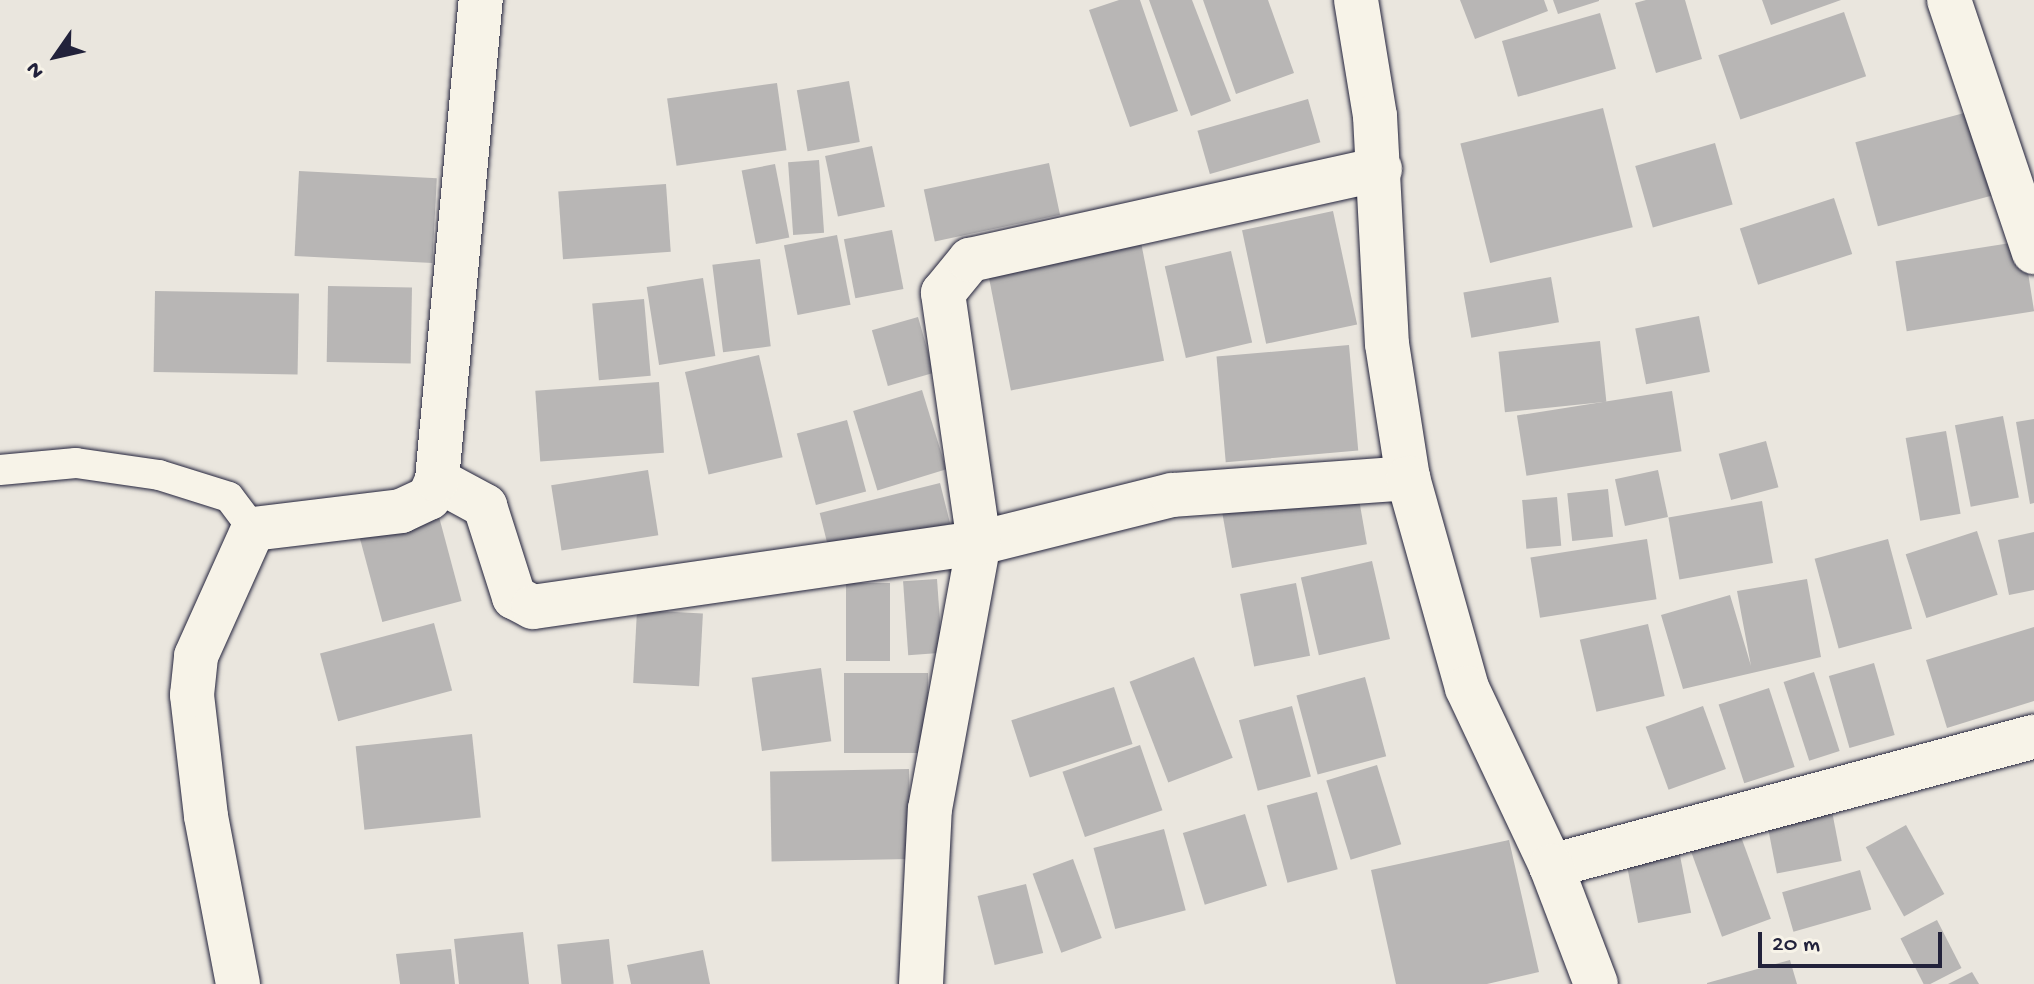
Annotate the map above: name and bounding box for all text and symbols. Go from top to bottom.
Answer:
north arrow [16,16,96,96]
text: N [21,56,51,83]
scale bar [1762,916,1946,966]
text: 20 m [1772,931,1820,960]

